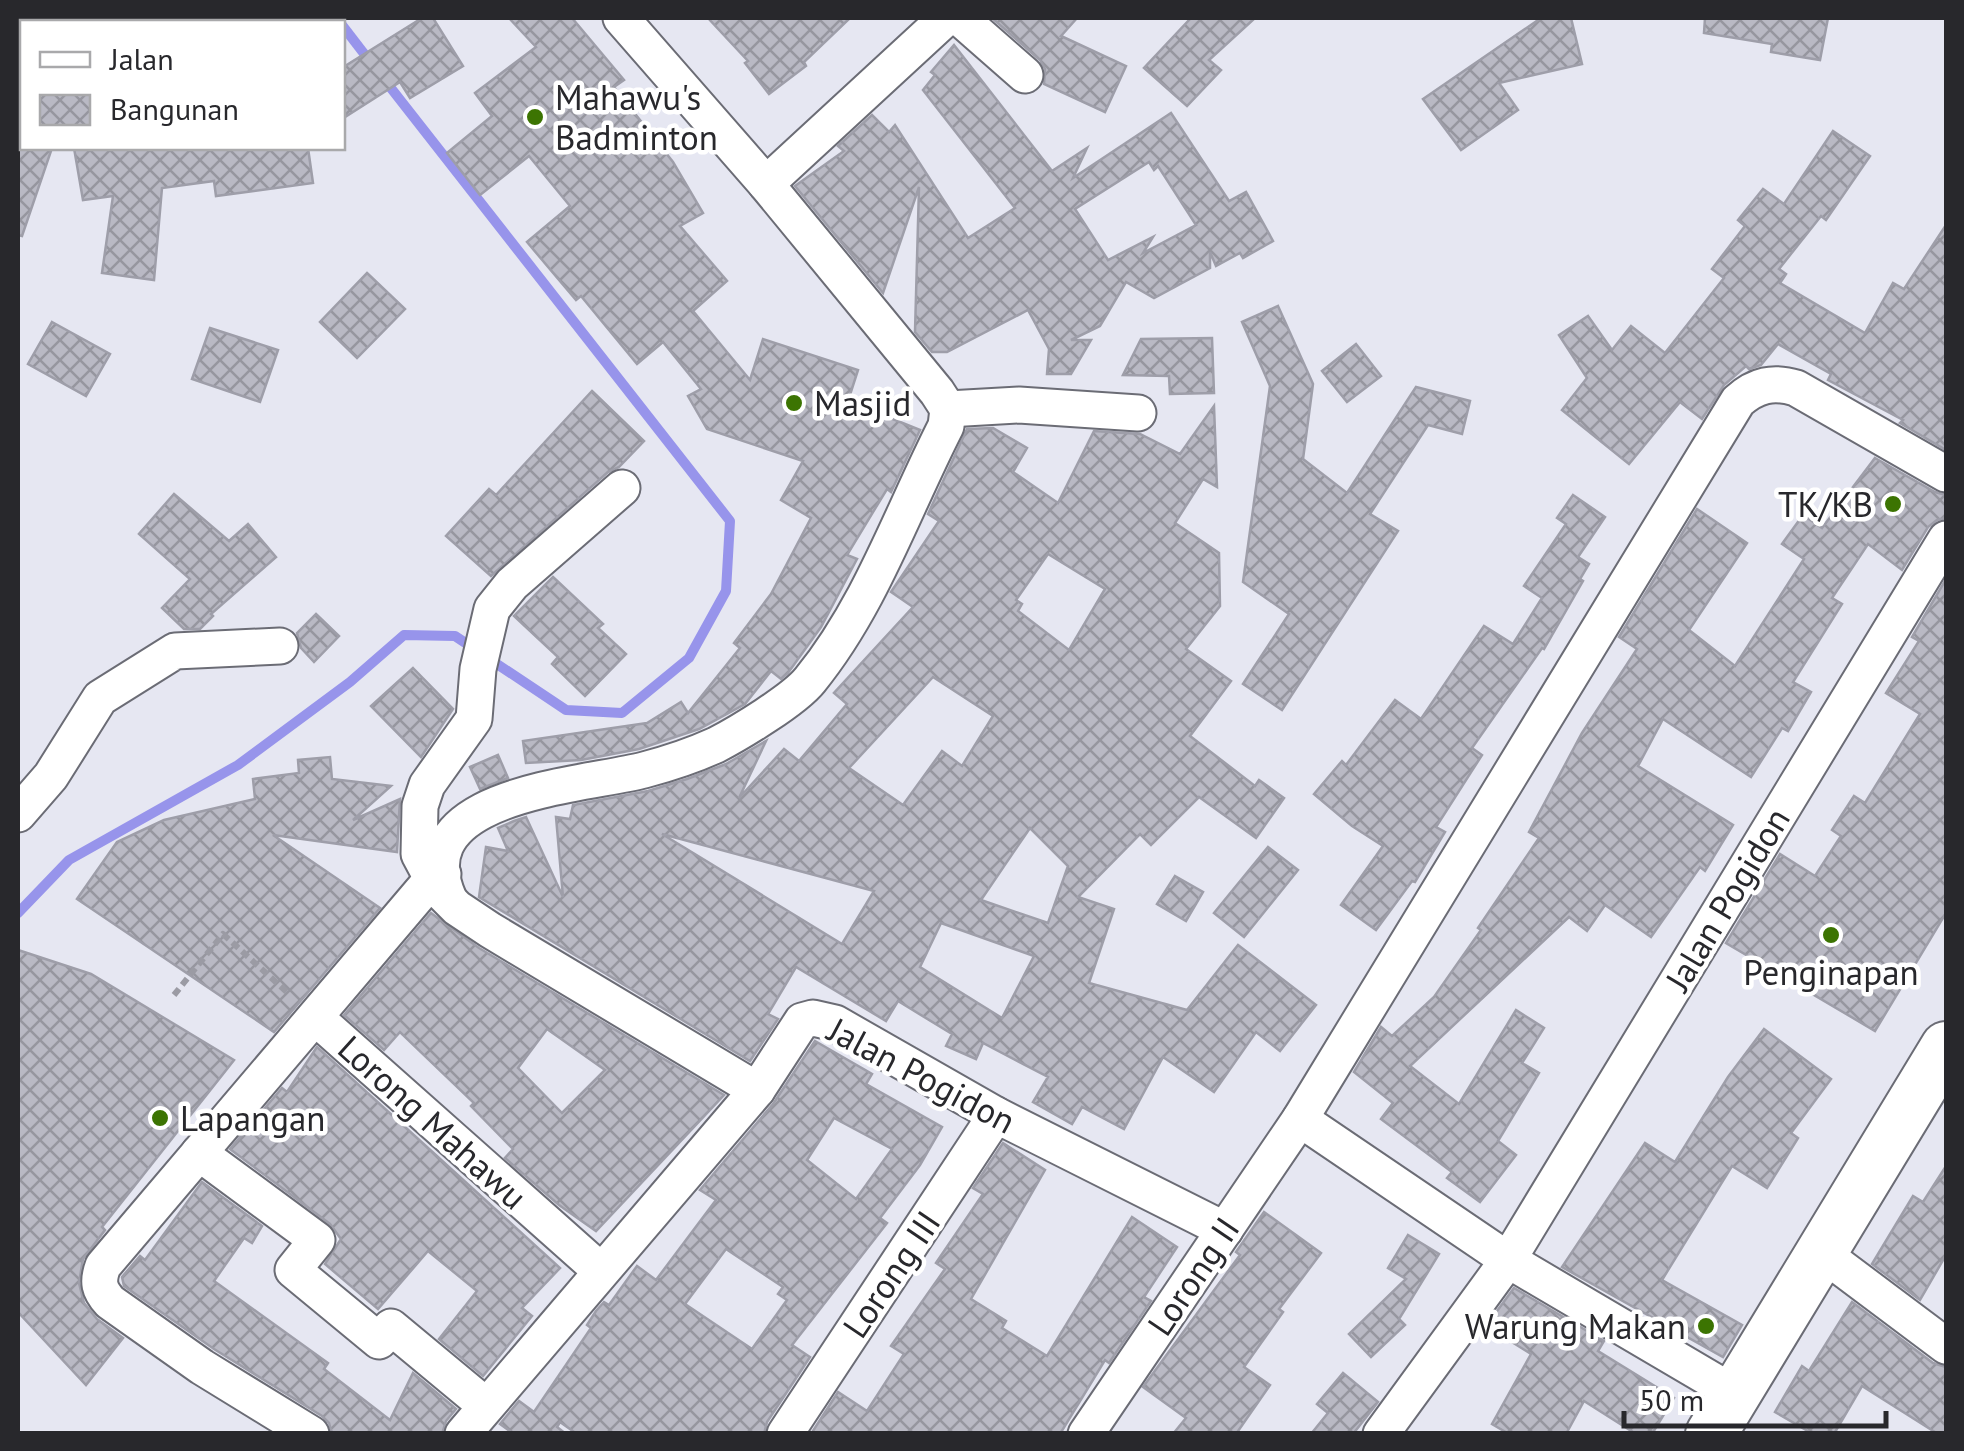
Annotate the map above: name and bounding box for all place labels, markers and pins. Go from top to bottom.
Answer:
place label: Mahawu's Badminton [555,74,718,160]
marker: Mahawu's Badminton [524,106,546,128]
place label: Masjid [814,380,911,426]
marker: Masjid [783,392,805,414]
place label: TK/KB [1778,481,1873,527]
marker: TK/KB [1882,493,1904,515]
marker: Penginapan [1820,924,1842,946]
place label: Penginapan [1743,949,1919,995]
place label: Lapangan [180,1095,326,1141]
marker: Lapangan [149,1107,171,1129]
place label: Warung Makan [1465,1303,1686,1349]
marker: Warung Makan [1695,1315,1717,1337]

